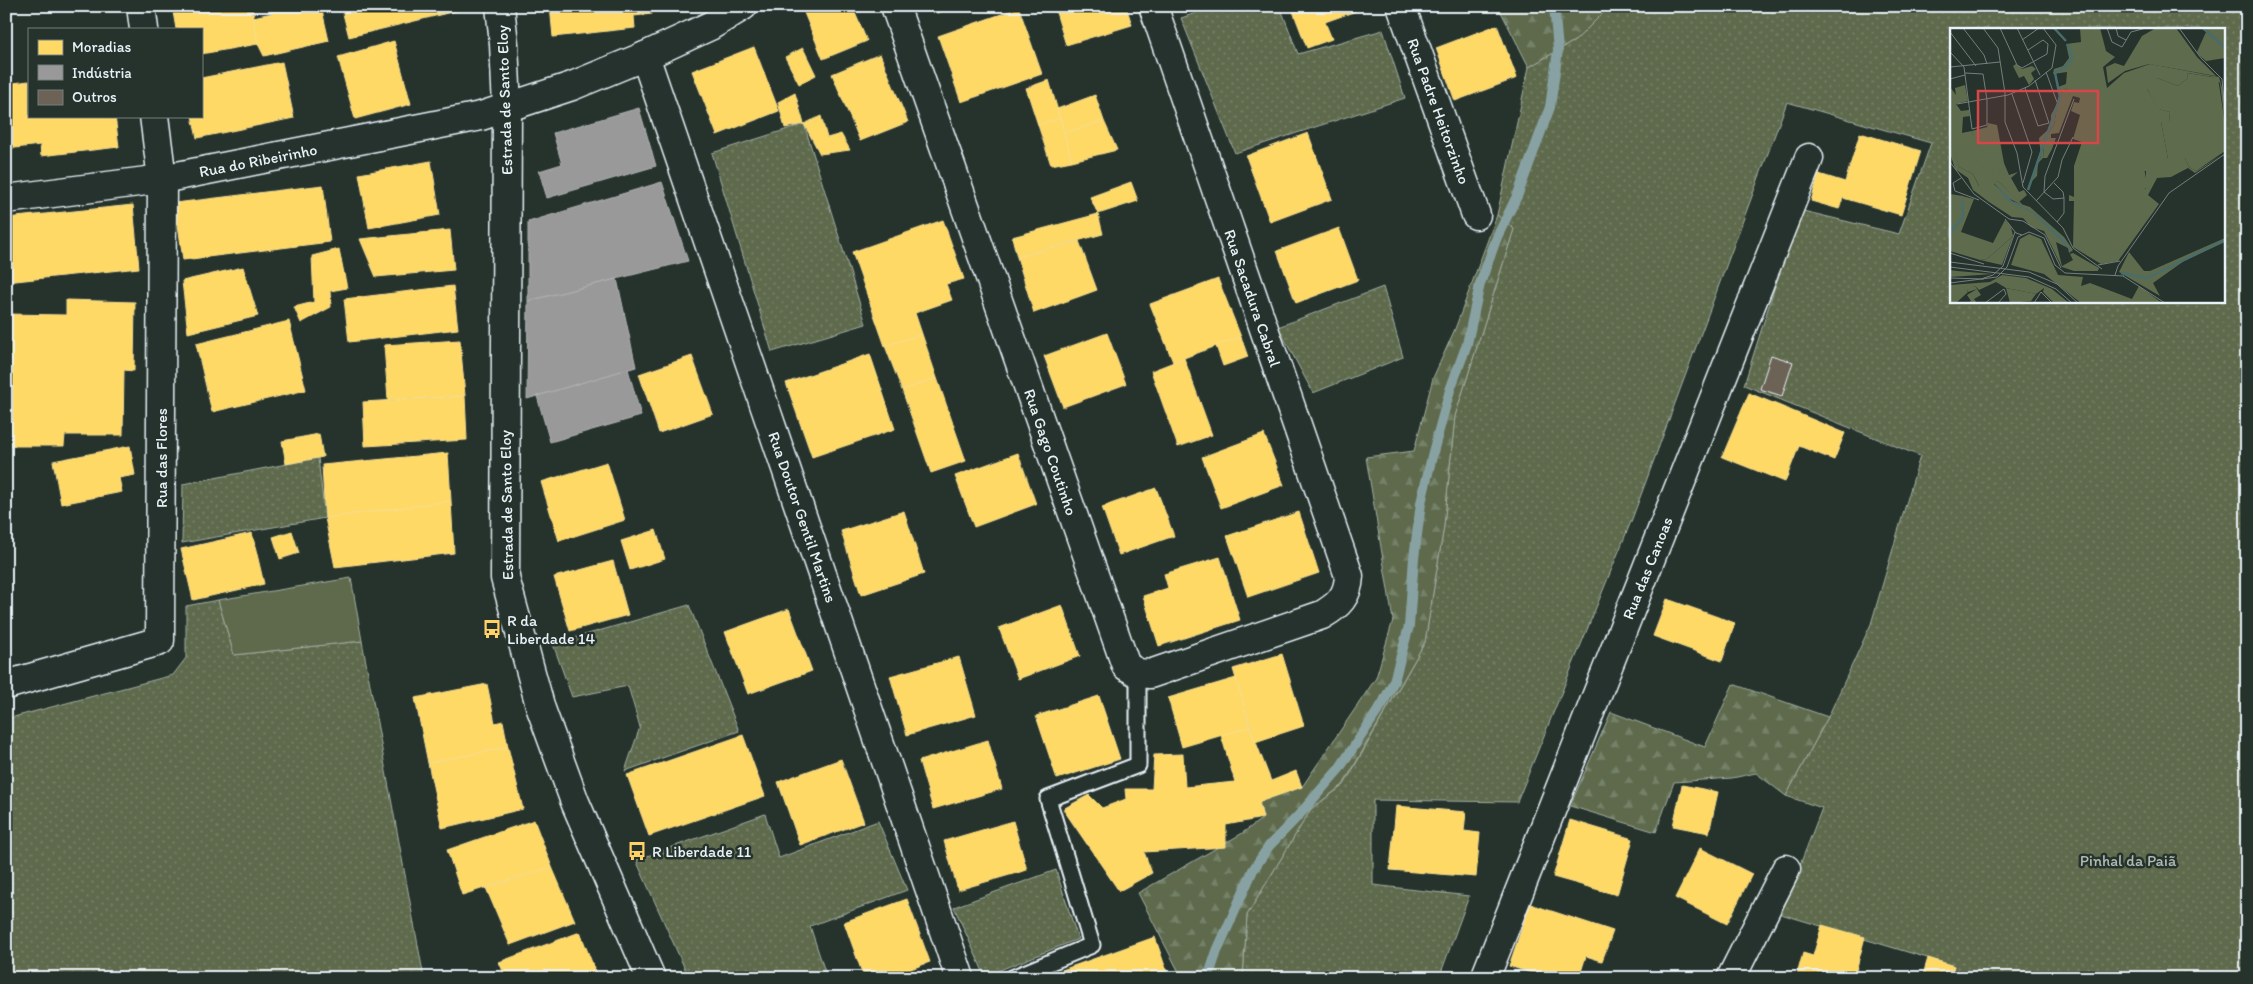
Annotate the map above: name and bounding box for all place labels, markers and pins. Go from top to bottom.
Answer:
place label: R da Liberdade 14 [507,611,596,648]
bus stop icon: R da Liberdade 14 [481,618,503,640]
bus stop icon: R Liberdade 11 [626,840,648,862]
place label: R Liberdade 11 [652,842,752,861]

